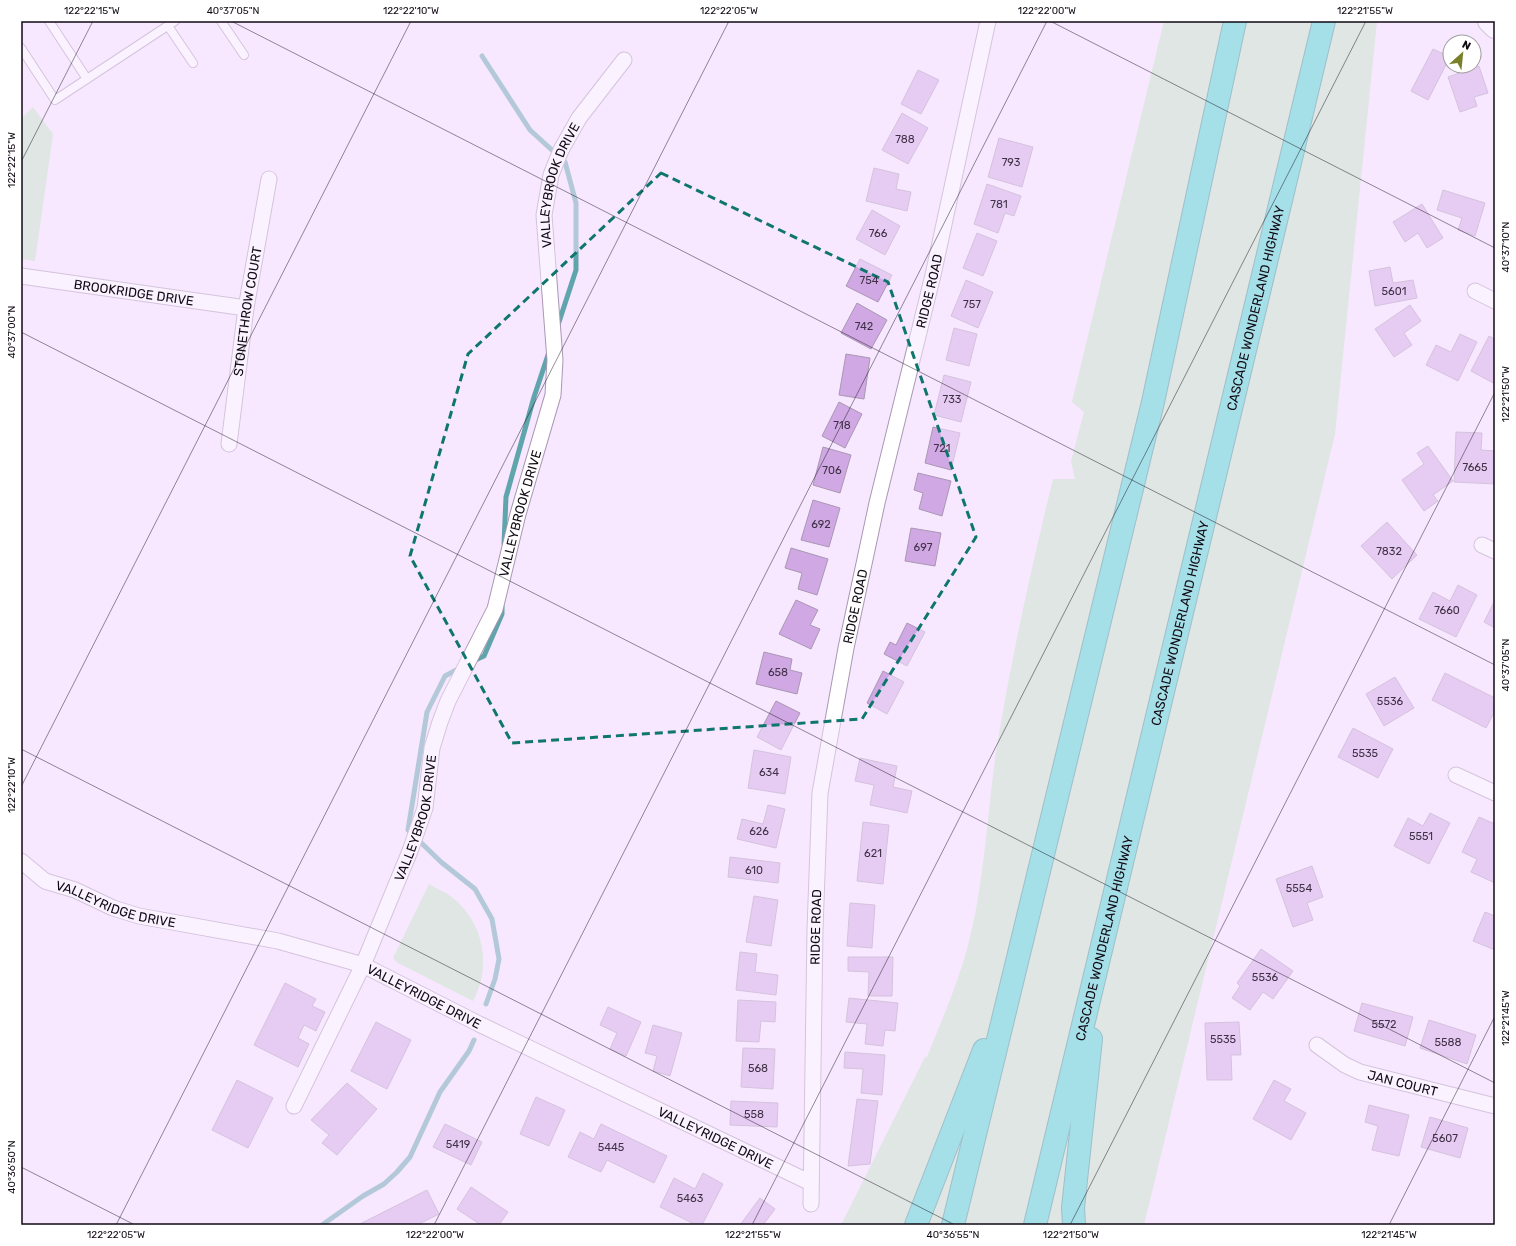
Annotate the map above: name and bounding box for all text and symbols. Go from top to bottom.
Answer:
text: 122°22'15"W [64,5,120,17]
text: 40°37'05"N [207,5,259,17]
text: 122°22'10"W [383,5,439,17]
text: 122°22'05"W [700,5,758,17]
text: 122°22'00"W [1018,5,1076,17]
text: 122°21'55"W [1337,5,1393,17]
north arrow [1442,34,1482,74]
text: N [1460,38,1473,53]
street label: VALLEYBROOK DRIVE [537,120,583,248]
text: 122°22'15"W [6,132,18,188]
house number: 788 [895,133,915,146]
house number: 793 [1002,156,1021,169]
house number: 781 [990,198,1008,211]
street label: CASCADE WONDERLAND HIGHWAY [1224,204,1288,412]
text: 40°37'10"N [1500,221,1512,273]
house number: 766 [869,227,888,240]
street label: STONETHROW COURT [231,245,265,377]
street label: RIDGE ROAD [913,253,945,330]
house number: 754 [859,274,879,287]
street label: BROOKRIDGE DRIVE [73,277,195,309]
house number: 5601 [1382,285,1406,298]
house number: 757 [963,298,981,311]
text: 40°37'00"N [6,305,18,359]
house number: 742 [855,320,873,333]
text: 122°21'50"W [1500,366,1512,422]
house number: 733 [943,393,962,406]
house number: 718 [833,419,851,432]
house number: 721 [934,442,950,455]
street label: VALLEYBROOK DRIVE [496,448,544,578]
house number: 7665 [1462,461,1488,474]
house number: 706 [822,464,842,477]
house number: 692 [811,518,831,531]
street label: CASCADE WONDERLAND HIGHWAY [1148,519,1212,727]
house number: 697 [914,541,933,554]
house number: 7832 [1376,545,1402,558]
street label: RIDGE ROAD [840,568,871,645]
house number: 7660 [1434,604,1460,617]
text: 40°37'05"N [1500,639,1512,691]
house number: 658 [768,666,788,679]
house number: 5536 [1377,695,1404,708]
house number: 5535 [1352,747,1379,760]
street label: VALLEYBROOK DRIVE [391,754,439,883]
text: 122°22'10"W [6,757,18,813]
house number: 634 [759,766,779,779]
house number: 626 [749,825,769,838]
house number: 5551 [1409,830,1433,843]
street label: CASCADE WONDERLAND HIGHWAY [1072,834,1136,1042]
house number: 621 [864,847,882,860]
house number: 610 [745,864,763,877]
street label: VALLEYRIDGE DRIVE [54,878,177,930]
house number: 5554 [1286,882,1312,895]
street label: RIDGE ROAD [807,889,824,965]
street label: VALLEYRIDGE DRIVE [364,961,484,1032]
house number: 5536 [1252,971,1279,984]
text: 122°21'45"W [1500,990,1512,1046]
house number: 5572 [1371,1018,1397,1031]
house number: 5535 [1210,1033,1237,1046]
house number: 5588 [1434,1036,1462,1049]
house number: 568 [748,1062,768,1075]
street label: JAN COURT [1366,1067,1440,1099]
street label: VALLEYRIDGE DRIVE [655,1104,776,1172]
house number: 558 [744,1108,764,1121]
house number: 5607 [1432,1132,1458,1145]
house number: 5419 [446,1138,470,1151]
text: 40°36'50"N [6,1140,18,1194]
house number: 5445 [598,1141,625,1154]
house number: 5463 [677,1192,704,1205]
text: 122°22'05"W [87,1229,145,1241]
text: 122°22'00"W [406,1229,464,1241]
text: 122°21'55"W [725,1229,781,1241]
text: 40°36'55"N [927,1229,979,1241]
text: 122°21'50"W [1043,1229,1099,1241]
text: 122°21'45"W [1361,1229,1417,1241]

